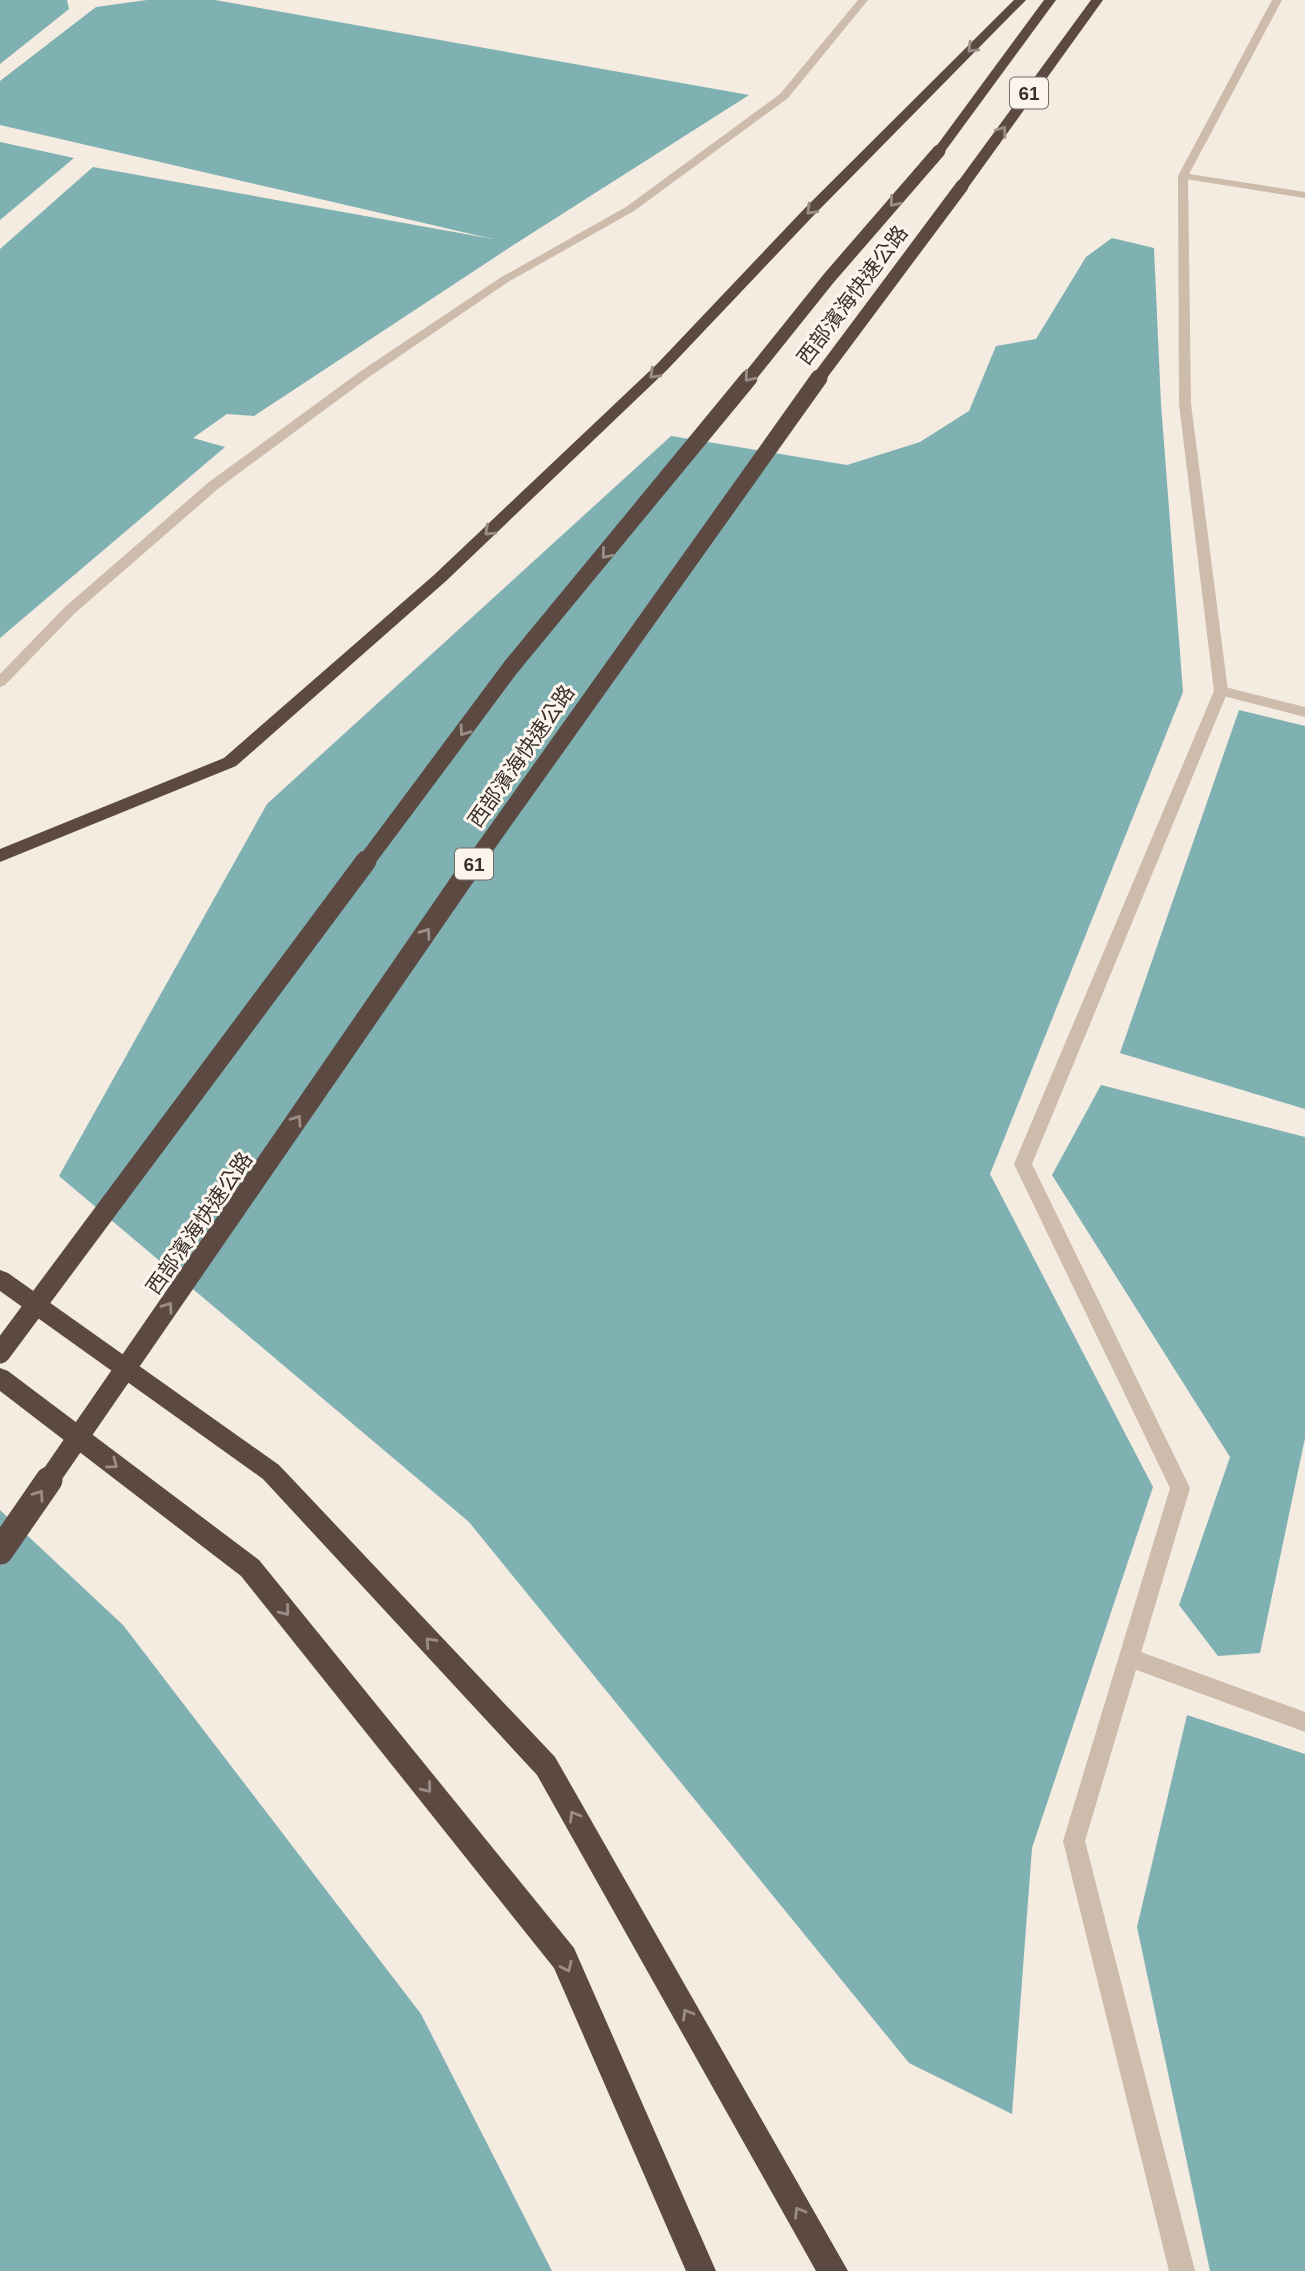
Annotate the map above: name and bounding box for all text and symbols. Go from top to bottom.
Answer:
one-way arrow [967,40,980,53]
road number: 61 [1010,78,1048,108]
one-way arrow [994,126,1006,139]
one-way arrow [890,194,902,207]
one-way arrow [807,201,820,214]
street label: 西部濱海快速公路 [792,221,912,369]
one-way arrow [650,366,663,379]
one-way arrow [745,370,758,382]
one-way arrow [485,523,498,535]
one-way arrow [602,546,614,559]
street label: 西部濱海快速公路 [463,681,579,831]
one-way arrow [460,724,472,736]
road number: 61 [455,848,493,880]
one-way arrow [418,928,430,941]
one-way arrow [289,1115,301,1128]
street label: 西部濱海快速公路 [141,1148,257,1298]
one-way arrow [160,1302,173,1315]
one-way arrow [105,1455,118,1468]
one-way arrow [31,1490,43,1503]
one-way arrow [276,1603,289,1616]
one-way arrow [426,1637,438,1650]
one-way arrow [419,1781,432,1793]
one-way arrow [570,1811,583,1824]
one-way arrow [559,1960,573,1972]
one-way arrow [682,2009,695,2021]
one-way arrow [794,2206,807,2219]

